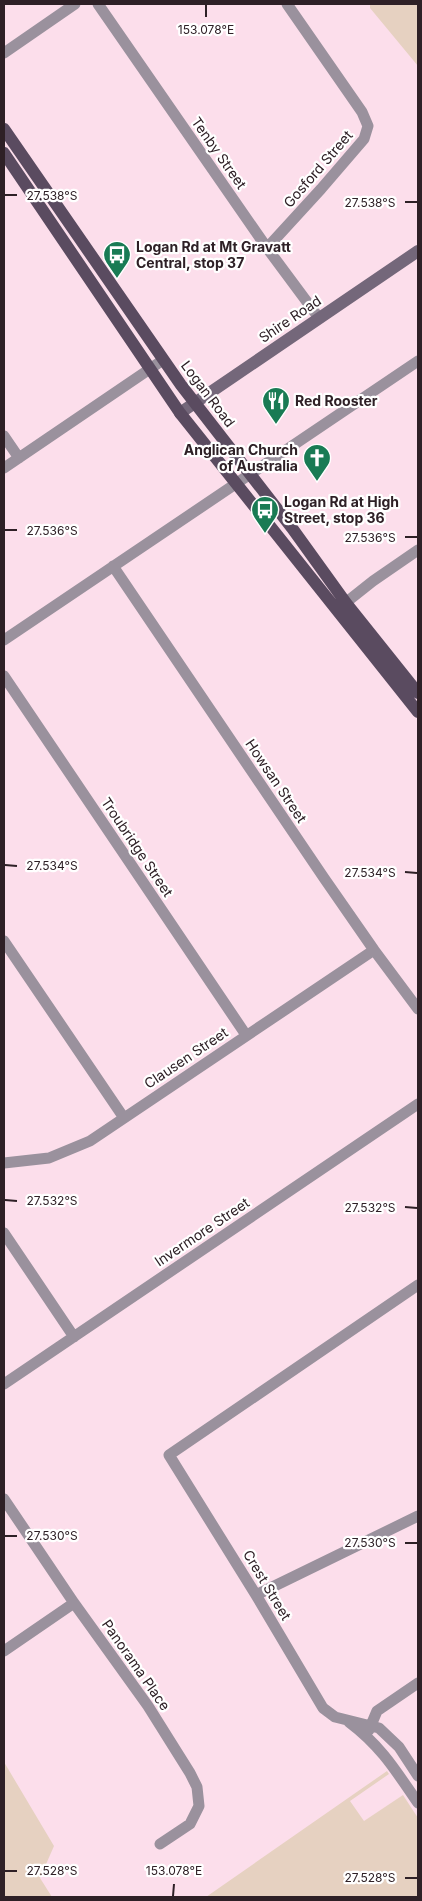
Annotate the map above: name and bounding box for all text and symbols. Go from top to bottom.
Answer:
text: 153.078°E [178,22,234,37]
street label: Tenby Street [188,113,251,192]
street label: Gosford Street [280,126,356,211]
text: 27.538°S [26,188,78,203]
text: 27.538°S [344,195,396,210]
place label: Logan Rd at Mt Gravatt Central, stop 37 [136,238,291,271]
bus stop icon: Logan Rd at Mt Gravatt Central, stop 37 [102,240,132,279]
street label: Shire Road [255,292,324,346]
street label: Logan Road [178,357,239,430]
restaurant icon: Red Rooster [261,386,291,425]
place label: Red Rooster [295,392,378,409]
place label: Anglican Church of Australia [184,441,298,474]
church icon: Anglican Church of Australia [302,443,332,482]
place label: Logan Rd at High Street, stop 36 [284,493,399,526]
bus stop icon: Logan Rd at High Street, stop 36 [250,495,280,534]
text: 27.536°S [26,523,78,538]
text: 27.536°S [344,530,396,545]
street label: Howsan Street [242,736,311,826]
street label: Troubridge Street [98,794,177,900]
text: 27.534°S [26,858,78,873]
text: 27.534°S [344,865,396,880]
street label: Clausen Street [141,1023,231,1092]
text: 27.532°S [26,1193,78,1208]
street label: Invermore Street [151,1193,253,1269]
text: 27.532°S [344,1200,396,1215]
text: 27.530°S [26,1528,78,1543]
text: 27.530°S [344,1535,396,1550]
street label: Crest Street [240,1547,295,1623]
street label: Panorama Place [99,1616,174,1713]
text: 27.528°S [27,1863,78,1878]
text: 153.078°E [146,1863,202,1878]
text: 27.528°S [345,1870,396,1885]

